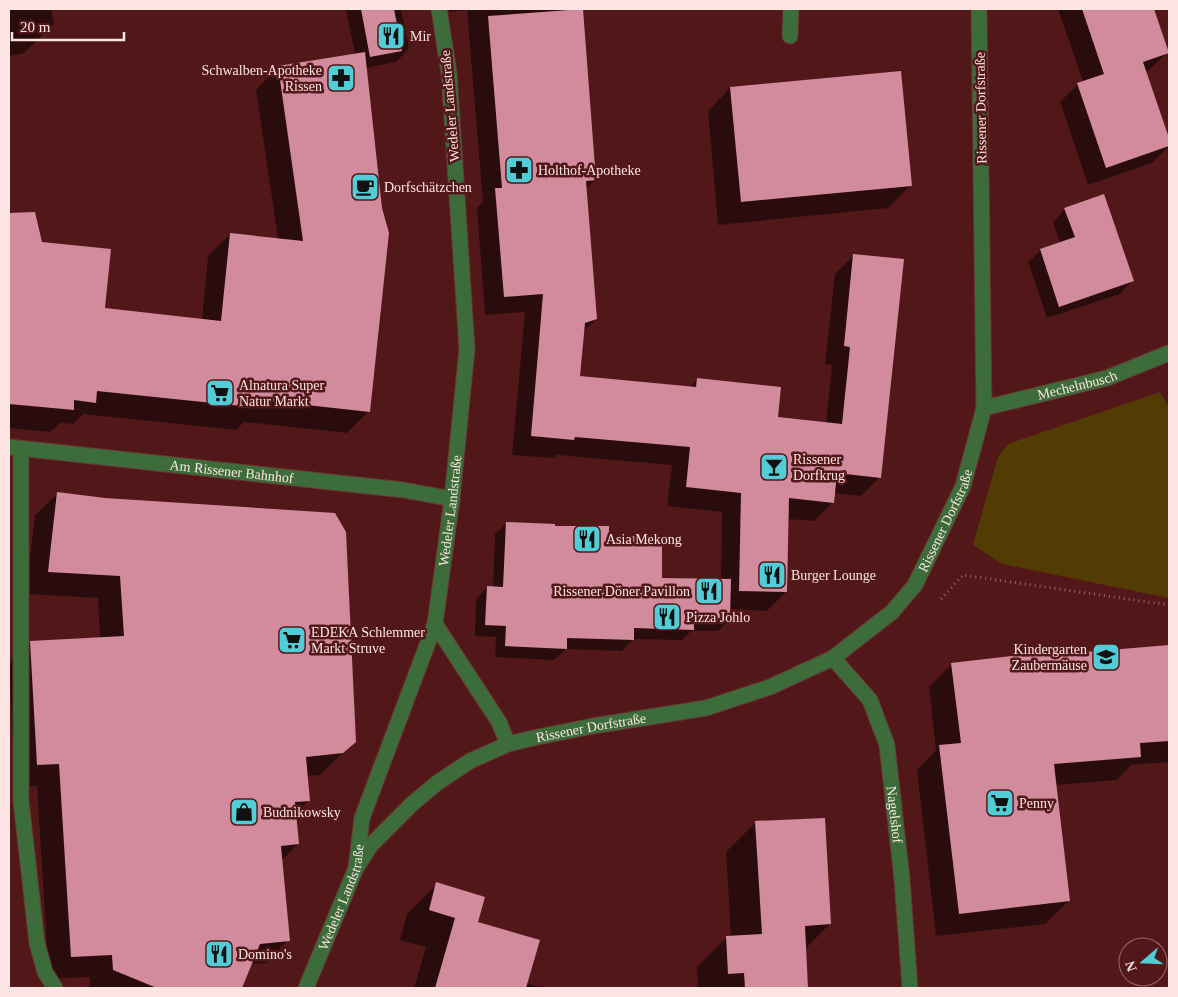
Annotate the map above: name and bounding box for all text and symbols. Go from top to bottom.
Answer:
scale bar [12,10,125,42]
text: 20 m [20,19,51,35]
restaurant icon: Mir [376,21,406,51]
place label: Mir [410,29,431,44]
street label: Wedeler Landstraße [438,50,462,162]
street label: Rissener Dorfstraße [973,52,989,164]
place label: Schwalben-Apotheke Rissen [201,63,322,94]
pharmacy icon: Schwalben-Apotheke Rissen [326,63,356,93]
pharmacy icon: Holthof-Apotheke [504,155,534,185]
place label: Holthof-Apotheke [538,163,641,178]
cafe icon: Dorfschätzchen [350,172,380,202]
place label: Dorfschätzchen [384,180,472,195]
street label: Mechelnbusch [1036,367,1119,402]
supermarket icon: Alnatura Super Natur Markt [205,378,235,408]
place label: Alnatura Super Natur Markt [239,378,324,409]
bar icon: Rissener Dorfkrug [759,452,789,482]
place label: Rissener Dorfkrug [793,452,845,483]
street label: Wedeler Landstraße [435,454,464,567]
street label: Am Rissener Bahnhof [169,457,295,485]
street label: Rissener Dorfstraße [915,468,975,574]
restaurant icon: Asia Mekong [572,524,602,554]
place label: Asia Mekong [606,532,682,547]
restaurant icon: Burger Lounge [757,560,787,590]
place label: Burger Lounge [791,568,876,583]
restaurant icon: Rissener Döner Pavillon [694,576,724,606]
place label: Rissener Döner Pavillon [553,584,690,599]
restaurant icon: Pizza Johlo [652,602,682,632]
place label: Pizza Johlo [686,610,750,625]
supermarket icon: EDEKA Schlemmer Markt Struve [277,625,307,655]
place label: EDEKA Schlemmer Markt Struve [311,625,425,656]
place label: Kindergarten Zaubermäuse [1012,642,1087,673]
school or university icon: Kindergarten Zaubermäuse [1091,642,1121,672]
street label: Rissener Dorfstraße [535,710,647,745]
street label: Nagelshof [884,785,905,844]
supermarket icon: Penny [985,788,1015,818]
place label: Penny [1019,796,1054,811]
shop icon: Budnikowsky [229,797,259,827]
place label: Budnikowsky [263,805,341,820]
street label: Wedeler Landstraße [315,843,366,952]
north arrow [1118,937,1168,987]
restaurant icon: Domino's [204,939,234,969]
place label: Domino's [238,947,292,962]
text: N [1122,959,1140,973]

